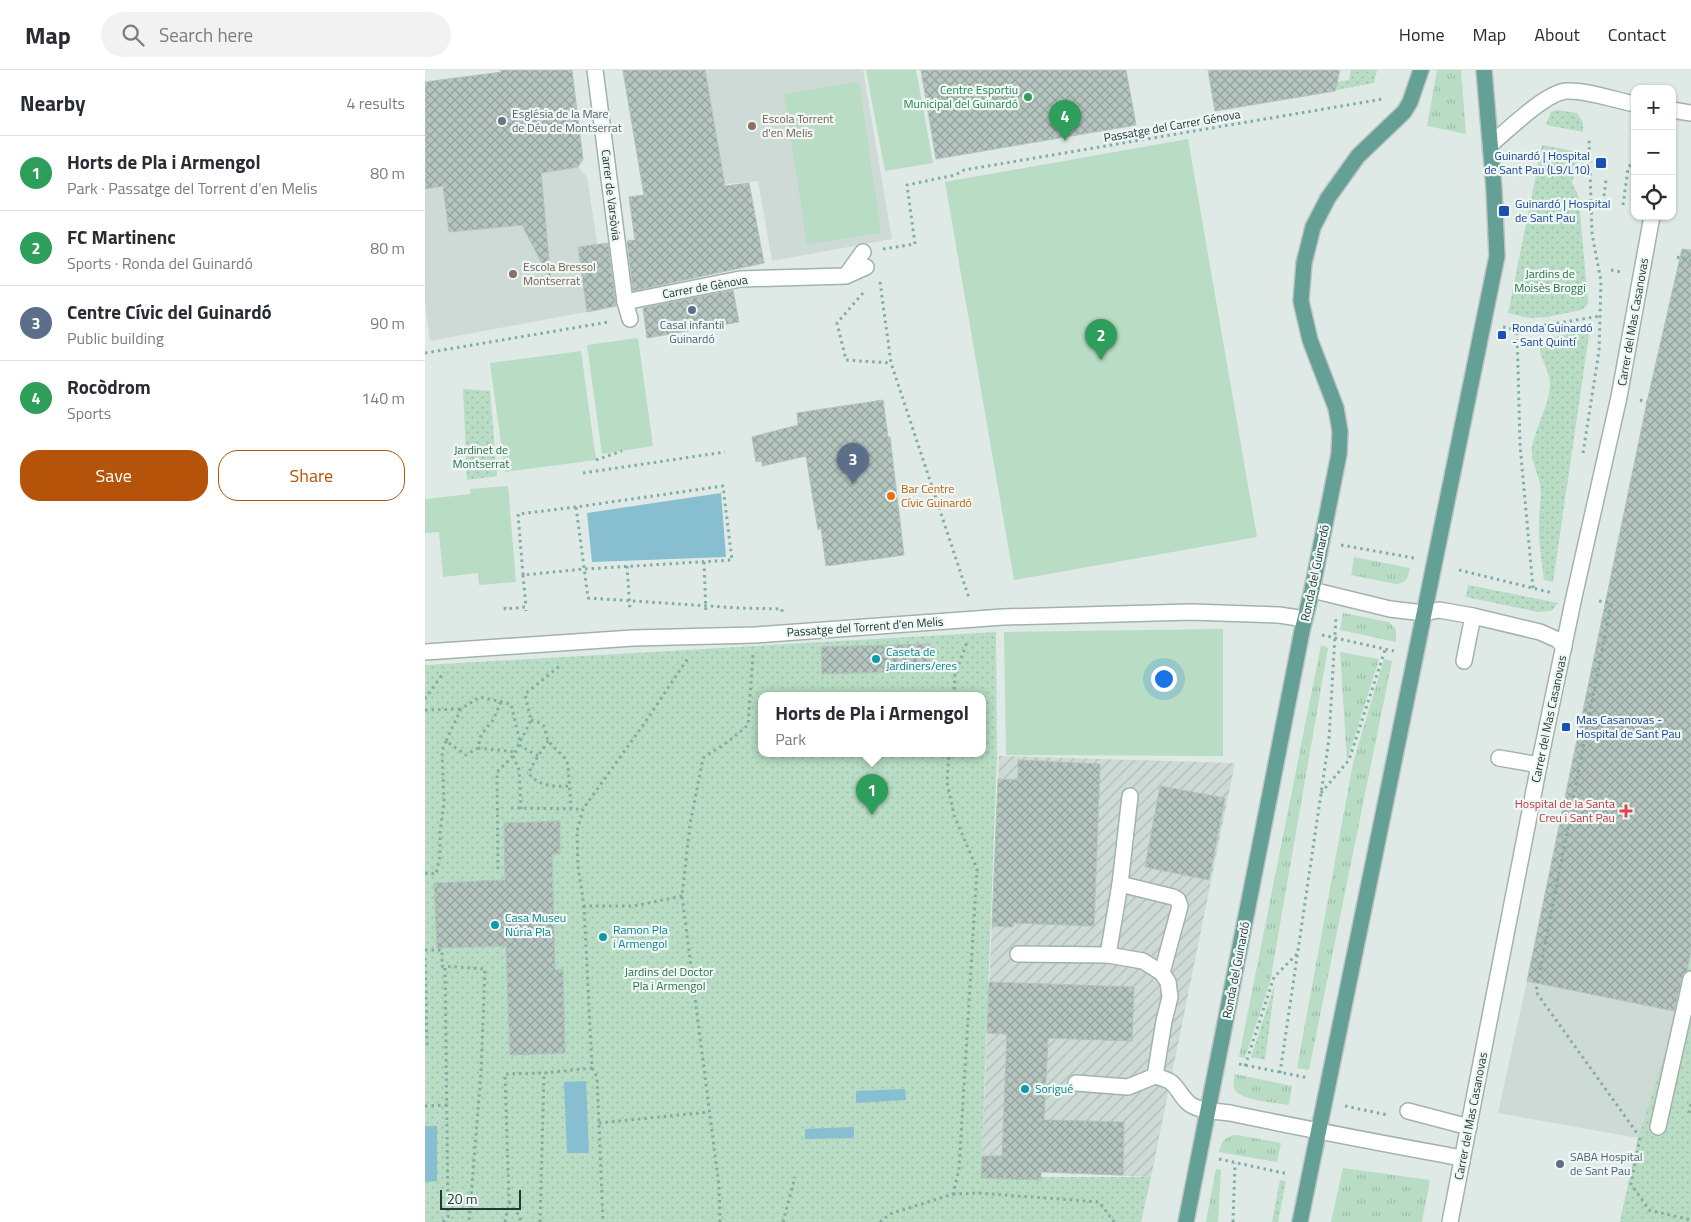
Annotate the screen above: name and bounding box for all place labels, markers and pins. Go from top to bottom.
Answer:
place label: Centre Esportiu Municipal del Guinardó [904,80,1018,113]
marker: Centre Esportiu Municipal del Guinardó [1022,91,1034,103]
pin: 4 [1049,100,1081,141]
place label: Església de la Mare de Déu de Montserrat [512,104,623,137]
place label: Escola Torrent d'en Melis [762,109,834,142]
marker: Església de la Mare de Déu de Montserrat [496,115,508,127]
marker: Escola Torrent d'en Melis [746,120,758,132]
place label: Guinardó | Hospital de Sant Pau (L9/L10) [1484,146,1590,179]
marker: Guinardó | Hospital de Sant Pau (L9/L10) [1594,156,1608,170]
place label: Guinardó | Hospital de Sant Pau [1515,194,1610,227]
marker: Guinardó | Hospital de Sant Pau [1497,204,1511,218]
place label: Escola Bressol Montserrat [523,257,596,290]
marker: Escola Bressol Montserrat [507,268,519,280]
marker: Casal infantil Guinardó [686,304,698,316]
place label: Casal infantil Guinardó [660,315,724,348]
place label: Ronda Guinardó - Sant Quintí [1512,318,1593,351]
pin: 2 [1085,319,1117,360]
marker: Ronda Guinardó - Sant Quintí [1496,329,1508,341]
pin: 3 [837,443,869,484]
place label: Bar Centre Cívic Guinardó [901,479,972,512]
marker: Bar Centre Cívic Guinardó [885,490,897,502]
place label: Caseta de Jardiners/eres [886,642,957,675]
marker: Caseta de Jardiners/eres [870,653,882,665]
place label: Mas Casanovas - Hospital de Sant Pau [1576,710,1681,743]
marker: Mas Casanovas - Hospital de Sant Pau [1560,721,1572,733]
pin: 1 [856,774,888,815]
place label: Hospital de la Santa Creu i Sant Pau [1515,794,1615,827]
marker: Hospital de la Santa Creu i Sant Pau [1619,804,1633,818]
place label: Casa Museu Núria Pla [505,908,566,941]
marker: Casa Museu Núria Pla [489,919,501,931]
place label: Ramon Pla i Armengol [613,920,668,953]
marker: Ramon Pla i Armengol [597,931,609,943]
place label: Sorigué [1035,1079,1073,1098]
marker: Sorigué [1019,1083,1031,1095]
place label: SABA Hospital de Sant Pau [1570,1147,1643,1180]
marker: SABA Hospital de Sant Pau [1554,1158,1566,1170]

